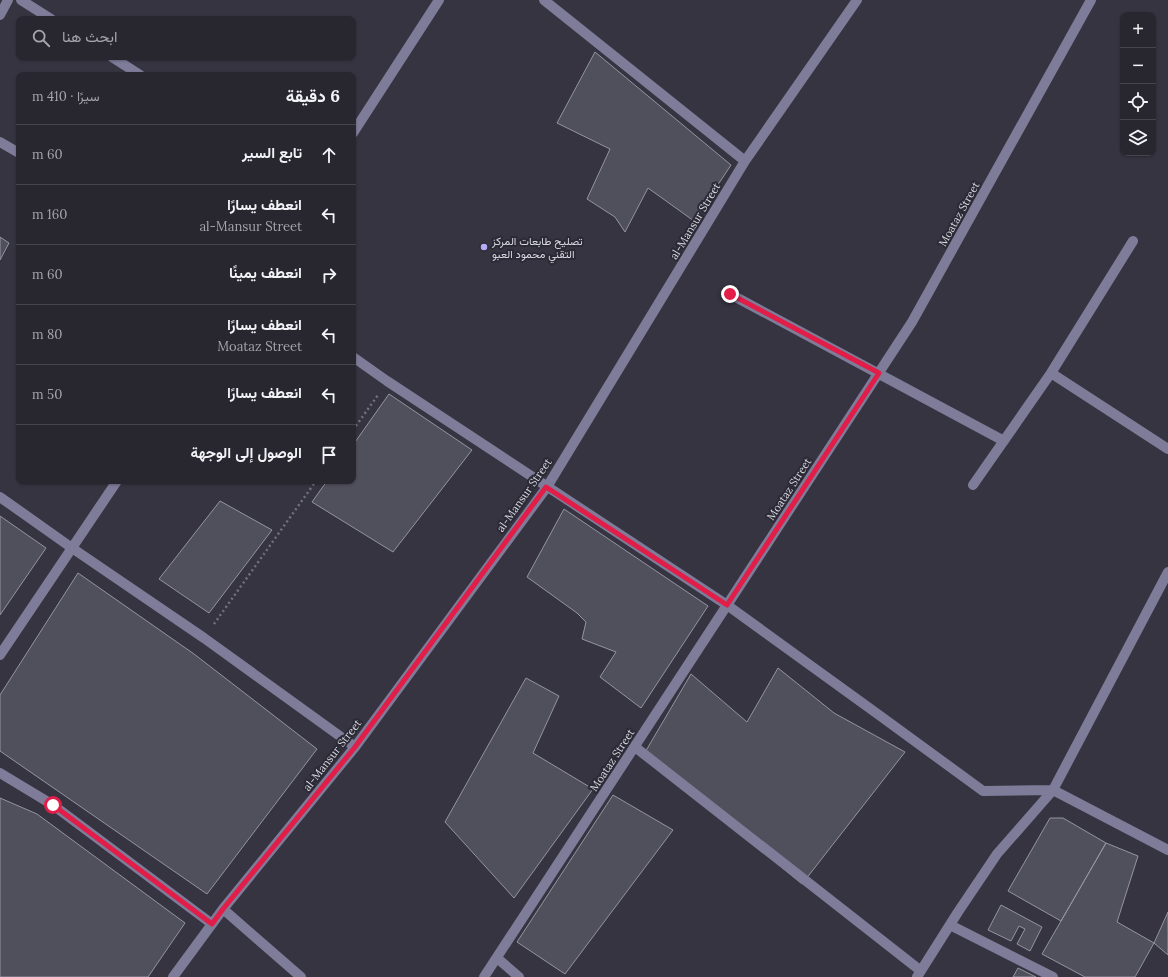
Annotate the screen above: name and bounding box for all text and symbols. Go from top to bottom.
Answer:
map controls [1120,12,1156,156]
button: + [1120,12,1156,48]
search box [16,16,356,60]
icon: search [30,27,52,49]
text: ابحث هنا [62,27,117,46]
button: − [1120,48,1156,84]
button: locate [1120,84,1156,120]
text: 6 دقيقة [286,85,340,107]
text: سيرًا · 410 m [32,88,100,105]
button: layers [1120,120,1156,156]
text: تابع السير [242,143,302,162]
icon: ahead [318,144,340,166]
text: 60 m [32,146,63,163]
street label: Moataz Street [936,179,983,249]
street label: al-Mansur Street [667,180,724,262]
text: انعطف يسارًا [227,195,302,214]
icon: left [318,204,340,226]
text: 160 m [32,206,67,223]
text: al-Mansur Street [199,218,302,235]
place label: تصليح طابعات المركز التقني محمود العبو [491,234,583,264]
marker: تصليح طابعات المركز التقني محمود العبو [479,242,489,252]
text: انعطف يمينًا [229,263,302,282]
icon: right [318,264,340,286]
text: 60 m [32,266,63,283]
route end [721,285,739,303]
text: انعطف يسارًا [227,315,302,334]
icon: left [318,324,340,346]
text: 80 m [32,326,62,343]
text: Moataz Street [217,338,302,355]
text: انعطف يسارًا [227,383,302,402]
icon: left [318,384,340,406]
text: 50 m [32,386,62,403]
text: الوصول إلى الوجهة [190,443,302,462]
icon: arrive [318,444,340,466]
street label: al-Mansur Street [493,455,555,535]
street label: Moataz Street [764,455,815,523]
street label: al-Mansur Street [300,716,365,794]
street label: Moataz Street [587,726,638,794]
route start [44,796,62,814]

